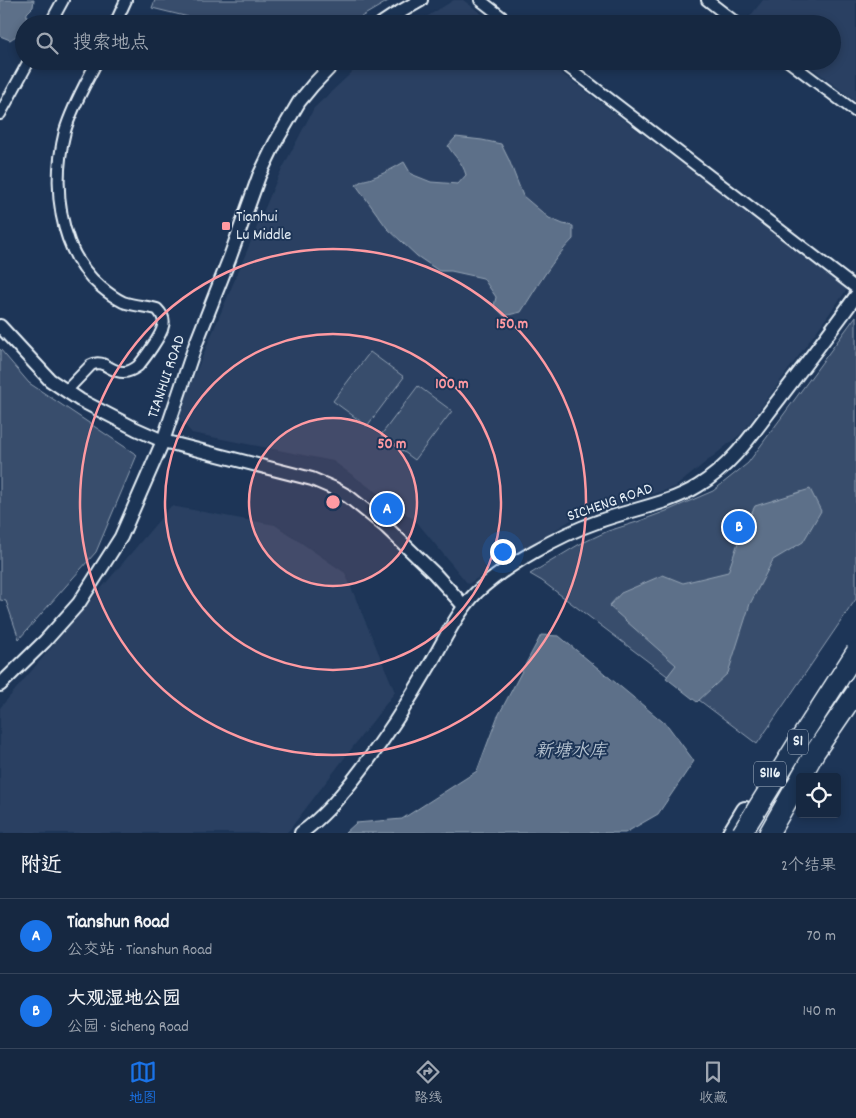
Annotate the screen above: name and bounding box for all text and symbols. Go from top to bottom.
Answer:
search box [15,15,841,70]
icon: search [33,29,61,57]
text: 搜索地点 [73,31,149,58]
place label: Tianhui Lu Middle [236,206,291,247]
marker: Tianhui Lu Middle [220,220,232,232]
text: 150 m [496,314,528,336]
street label: TIANHUI ROAD [142,332,192,422]
text: 100 m [435,374,469,396]
text: 50 m [378,434,406,456]
street label: SICHENG ROAD [564,478,656,528]
pin: A [371,490,403,528]
centre of rings [324,493,342,511]
pin: B [723,508,755,546]
your location [490,539,516,565]
road number: S1 [788,730,808,754]
water label: 新塘水库 [535,740,609,765]
road number: S116 [754,762,786,786]
map controls [796,773,841,818]
button: locate [796,773,841,818]
text: 附近 [20,852,62,882]
text: 2个结果 [781,855,836,878]
text: Tianshun Road [67,910,169,937]
text: A [32,925,40,948]
text: 70 m [806,925,836,948]
text: 公交站 · Tianshun Road [67,939,212,962]
text: 大观湿地公园 [67,987,181,1014]
text: B [32,1000,40,1023]
text: 140 m [802,1000,836,1023]
text: 公园 · Sicheng Road [67,1016,189,1039]
tab: 地图 [129,1058,157,1109]
tab: 路线 [414,1058,442,1109]
tab: 收藏 [699,1058,727,1109]

